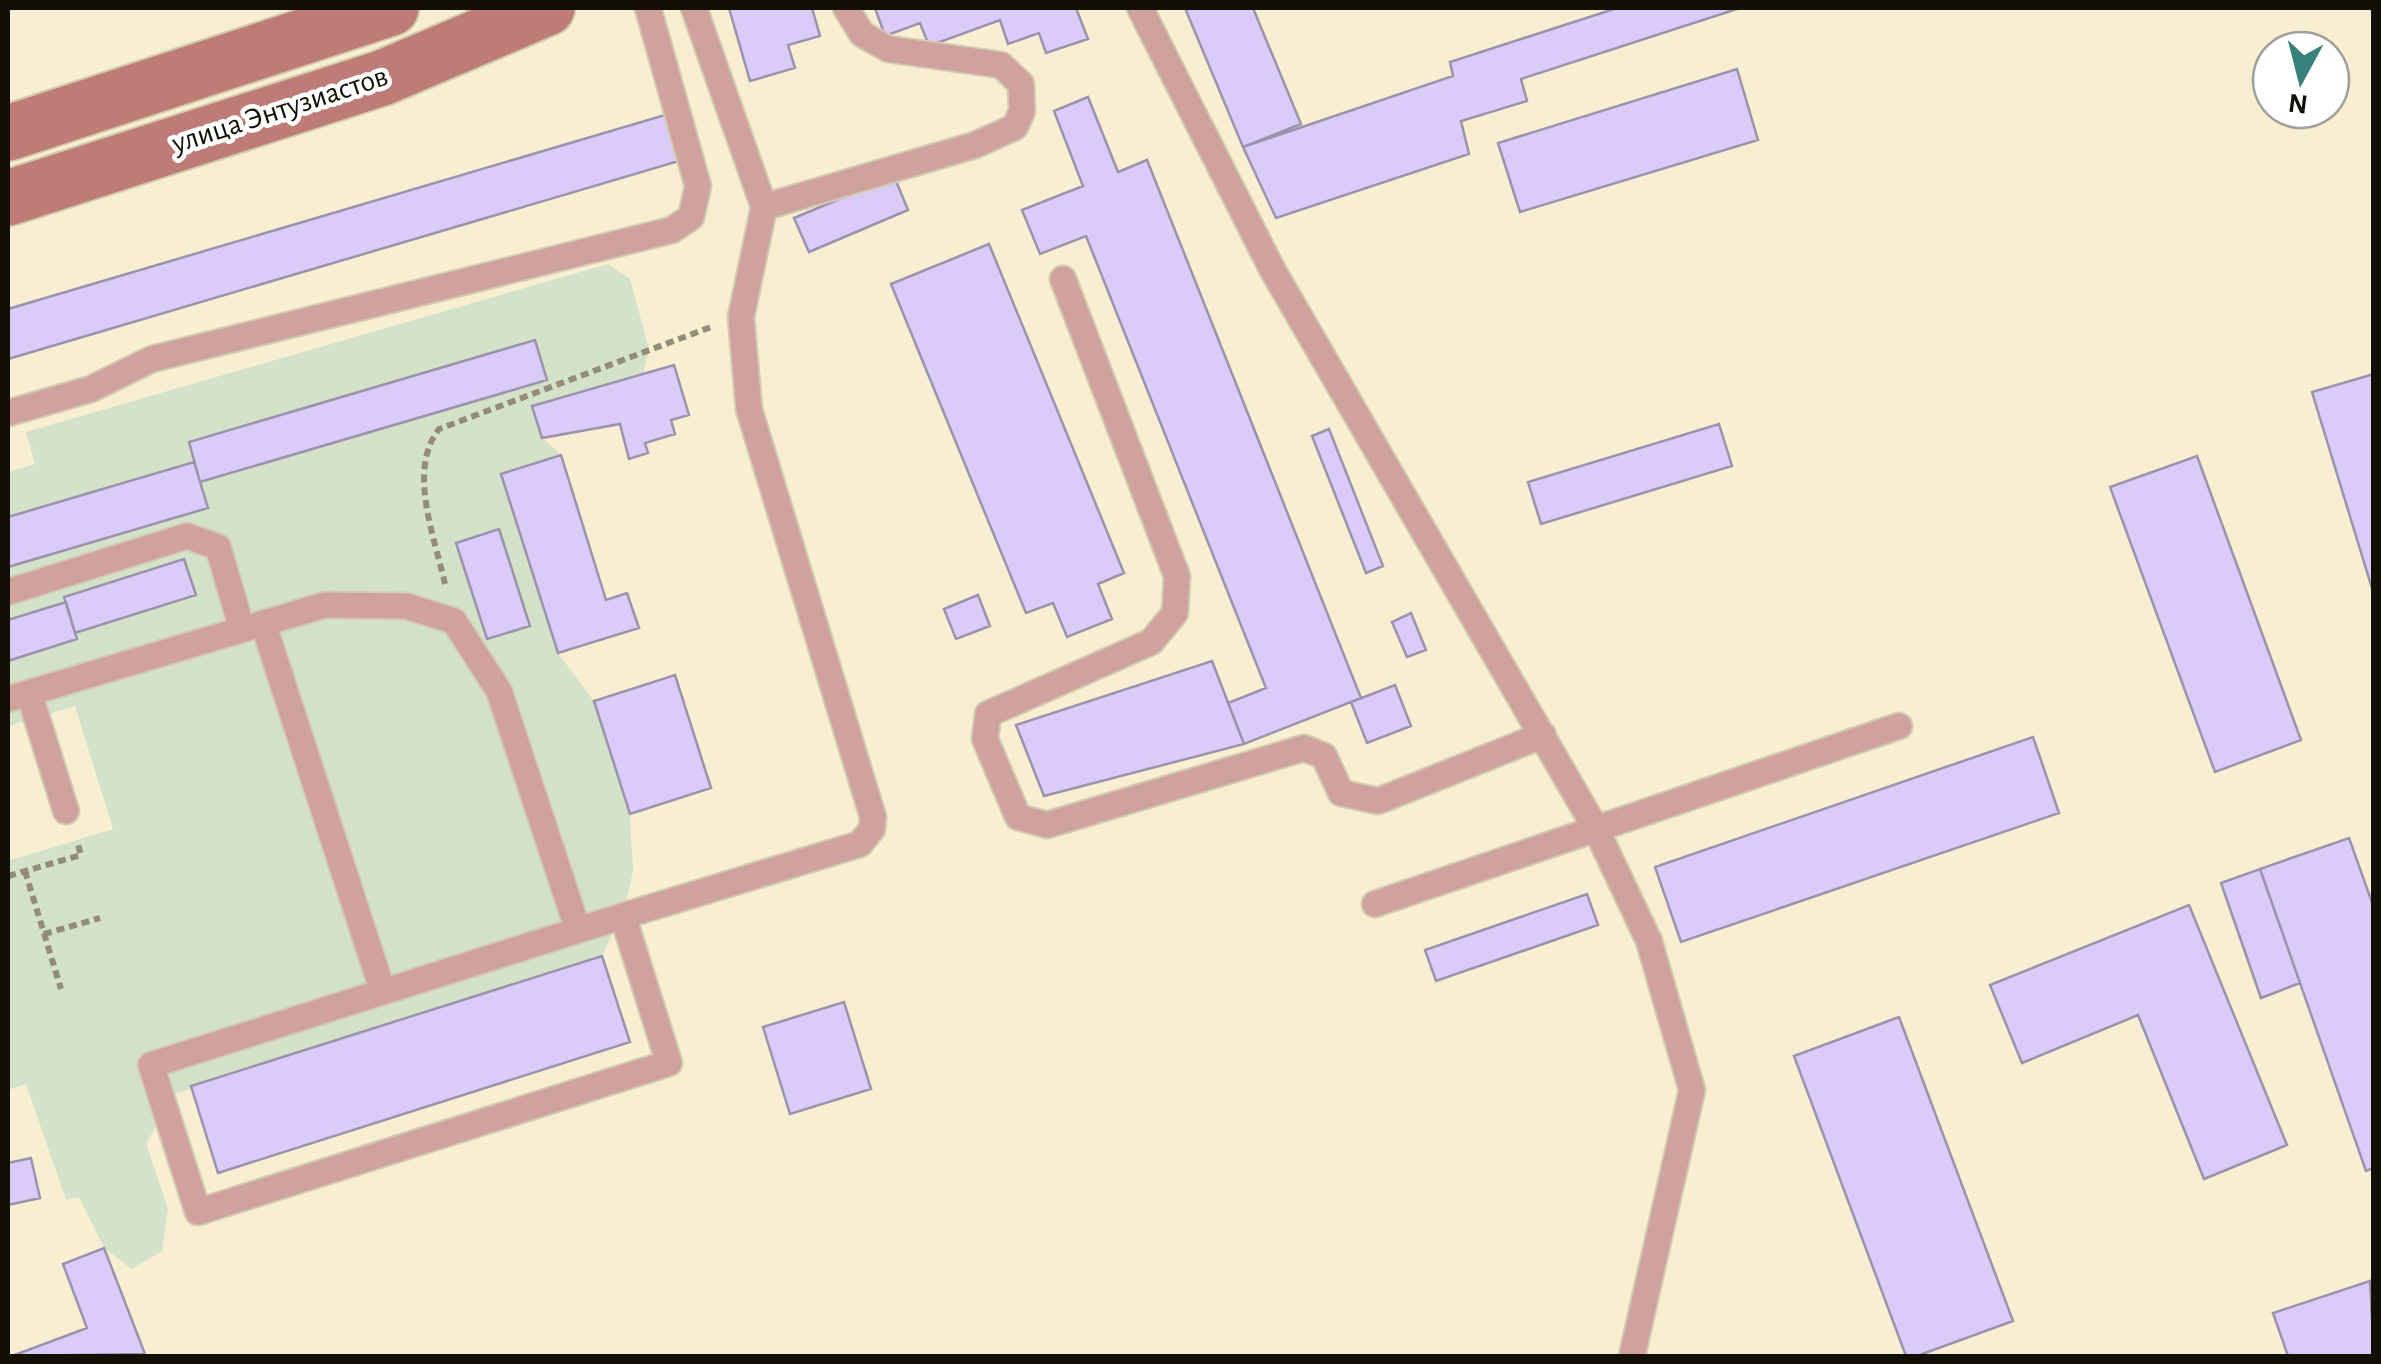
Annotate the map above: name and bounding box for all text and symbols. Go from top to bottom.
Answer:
north arrow [2251,30,2351,130]
street label: улица Энтузиастов [167,61,392,159]
text: N [2287,88,2310,118]

